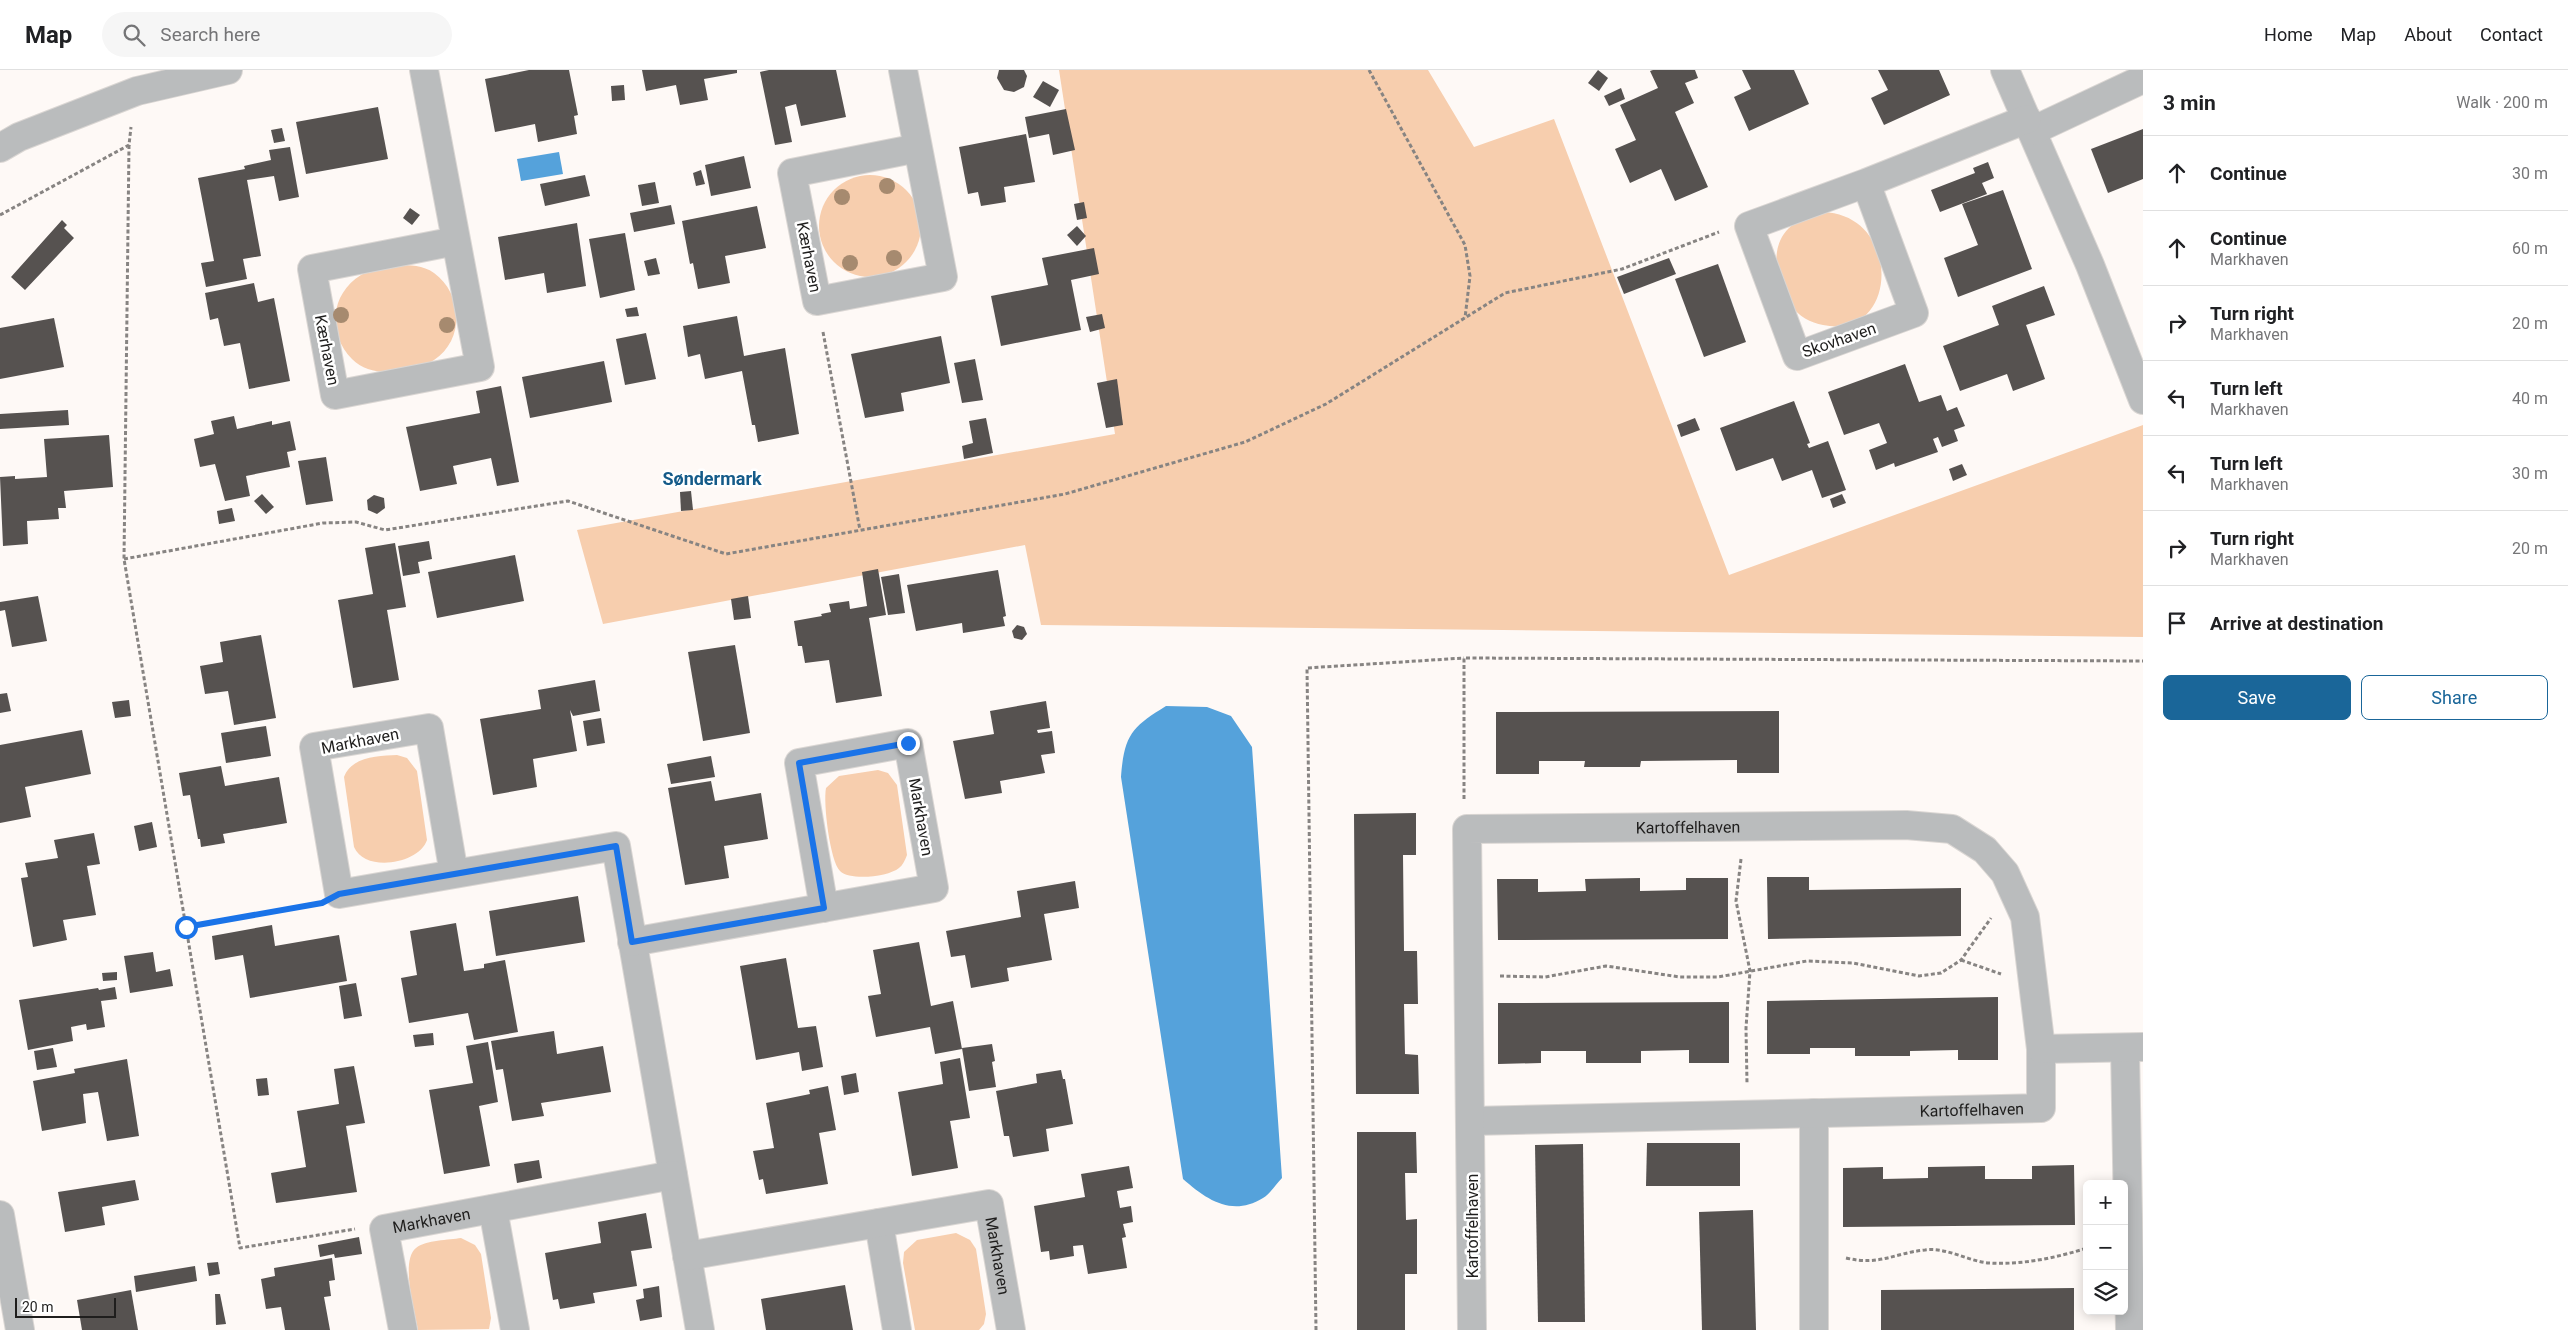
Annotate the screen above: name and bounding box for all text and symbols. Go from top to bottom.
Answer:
search box [102,12,452,57]
text: Map [25,21,72,49]
icon: search [120,21,148,49]
text: Search here [160,23,260,46]
text: Home [2264,24,2313,45]
text: Map [2341,24,2376,45]
text: About [2404,24,2452,45]
text: Contact [2480,24,2543,45]
text: 3 min [2163,91,2216,115]
text: Walk · 200 m [2456,93,2548,112]
icon: ahead [2163,159,2191,187]
text: Continue [2210,162,2287,185]
text: 30 m [2512,164,2548,183]
street label: Kærhaven [793,220,825,294]
text: Continue [2210,227,2287,250]
icon: ahead [2163,234,2191,262]
text: 60 m [2512,239,2548,258]
text: Markhaven [2210,250,2289,269]
text: Turn right [2210,302,2294,325]
icon: right [2163,309,2191,337]
street label: Kærhaven [311,313,343,387]
text: 20 m [2512,314,2548,333]
street label: Skovhaven [1800,319,1878,361]
text: Markhaven [2210,325,2289,344]
text: Turn left [2210,377,2283,400]
icon: left [2163,384,2191,412]
text: 40 m [2512,389,2548,408]
text: Markhaven [2210,400,2289,419]
text: Turn left [2210,452,2283,475]
icon: left [2163,459,2191,487]
text: 30 m [2512,464,2548,483]
district label: Søndermark [662,468,762,489]
text: Markhaven [2210,475,2289,494]
text: Turn right [2210,527,2294,550]
icon: right [2163,534,2191,562]
text: 20 m [2512,539,2548,558]
text: Markhaven [2210,550,2289,569]
icon: arrive [2163,609,2191,637]
text: Arrive at destination [2210,612,2383,635]
button: Save [2163,675,2351,720]
button: Share [2361,675,2548,720]
street label: Markhaven [320,724,400,758]
route end [897,732,920,755]
street label: Markhaven [905,777,937,857]
street label: Kartoffelhaven [1636,817,1740,837]
route start [175,916,198,939]
street label: Kartoffelhaven [1919,1099,2024,1120]
street label: Kartoffelhaven [1463,1174,1482,1278]
map controls [2083,1180,2128,1315]
button: + [2083,1180,2128,1225]
street label: Markhaven [391,1204,472,1237]
street label: Markhaven [982,1215,1014,1296]
button: − [2083,1225,2128,1270]
button: layers [2083,1270,2128,1315]
scale bar [15,1295,116,1318]
text: 20 m [22,1299,54,1315]

